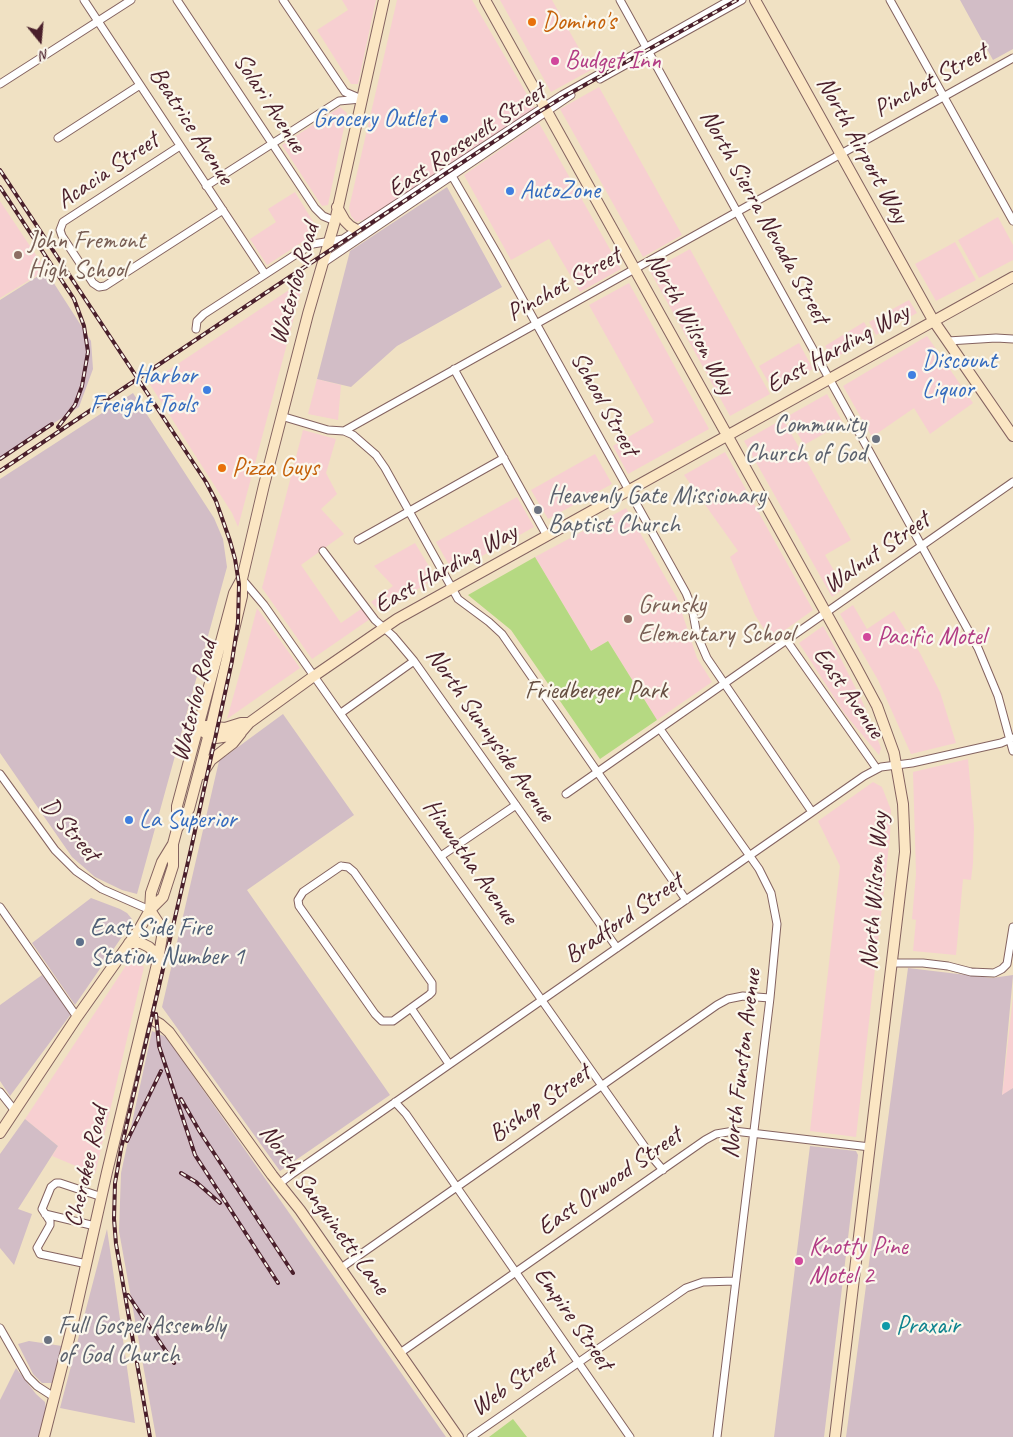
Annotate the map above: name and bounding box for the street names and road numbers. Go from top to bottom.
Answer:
street label: Pinchot Street [869,37,993,125]
street label: Solari Avenue [226,48,312,158]
street label: Beatrice Avenue [142,62,240,190]
street label: North Airport Way [809,71,915,229]
street label: East Roosevelt Street [382,77,552,205]
street label: North Sierra Nevada Street [693,105,835,329]
street label: Acacia Street [51,126,165,216]
street label: Waterloo Road [263,220,327,348]
street label: Pinchot Street [502,241,626,329]
street label: North Wilson Way [639,248,741,400]
street label: East Harding Way [761,297,915,401]
street label: School Street [563,347,645,461]
street label: Walnut Street [818,506,936,600]
street label: East Harding Way [369,517,523,621]
street label: Waterloo Road [165,637,225,765]
street label: North Sunnyside Avenue [419,642,561,828]
street label: East Avenue [806,642,890,744]
street label: D Street [34,792,106,868]
street label: Hiawatha Avenue [416,793,524,931]
street label: North Wilson Way [855,811,895,971]
street label: Bradford Street [559,867,689,971]
street label: North Funston Avenue [716,968,768,1160]
street label: Bishop Street [484,1058,596,1150]
street label: Cherokee Road [59,1104,115,1230]
street label: North Sanguinetti Lane [252,1119,396,1301]
street label: East Orwood Street [532,1121,688,1243]
street label: Empire Street [527,1262,619,1376]
street label: Web Street [465,1343,563,1423]

